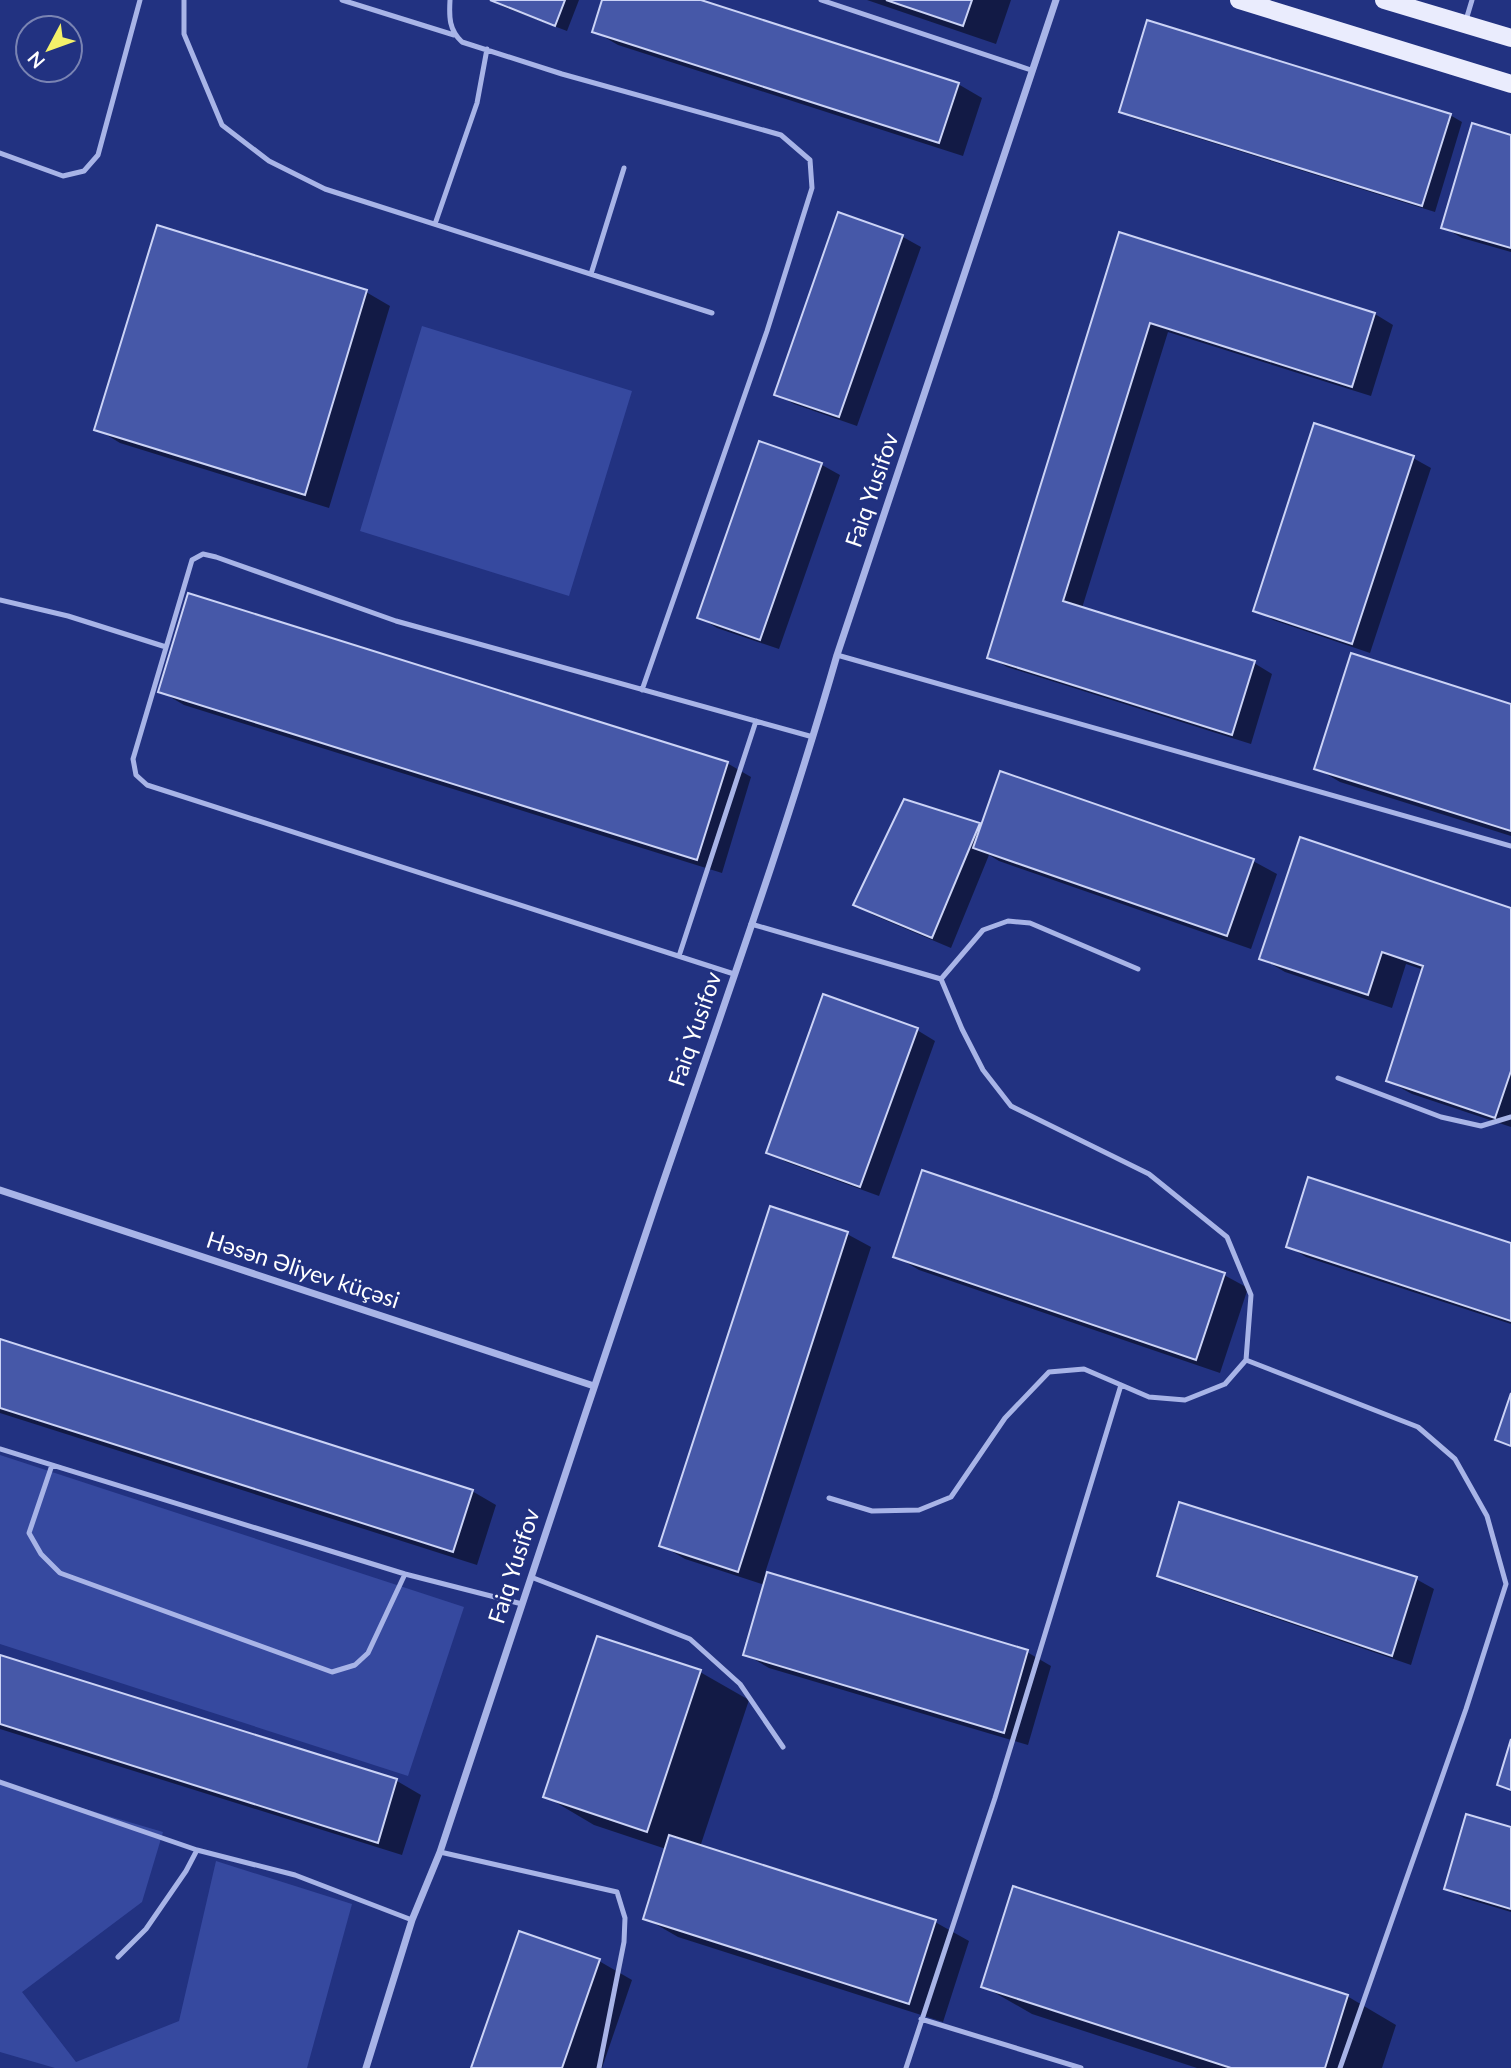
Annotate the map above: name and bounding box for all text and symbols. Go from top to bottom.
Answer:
north arrow [14,14,84,84]
text: N [22,47,49,74]
street label: Faiq Yusifov [838,429,904,551]
street label: Faiq Yusifov [661,968,727,1090]
street label: Həsən Əliyev küçəsi [203,1225,403,1313]
street label: Faiq Yusifov [481,1505,545,1627]

